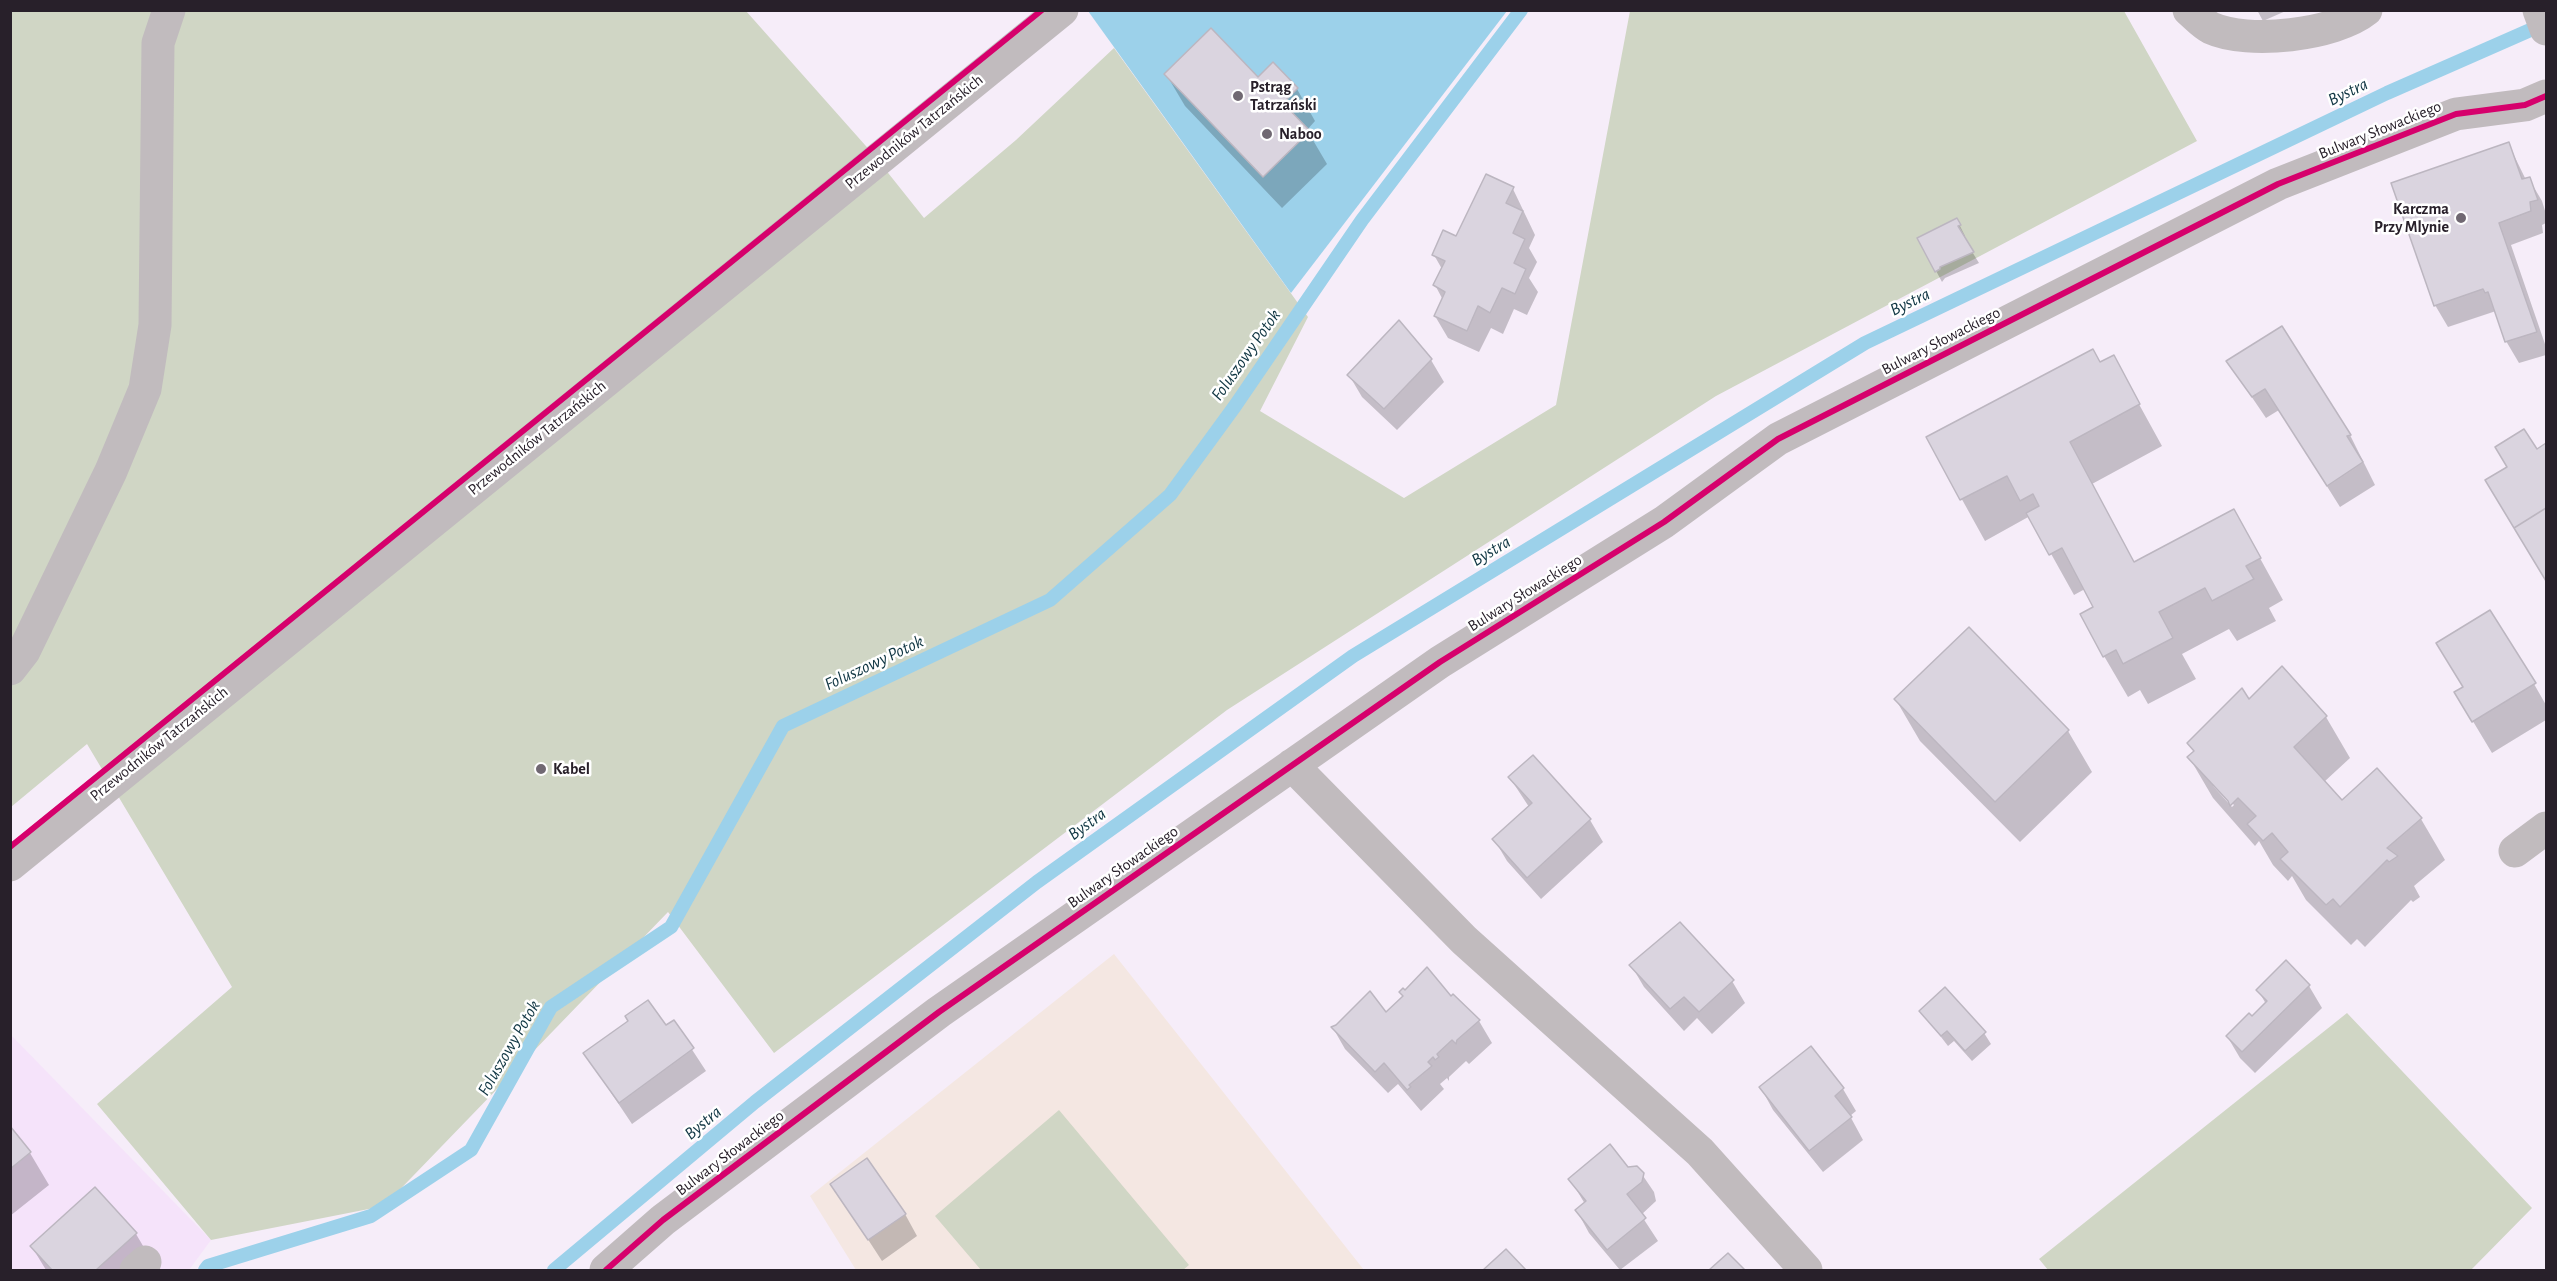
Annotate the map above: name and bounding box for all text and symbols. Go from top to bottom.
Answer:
street label: Przewodników Tatrzańskich [841,70,987,194]
water label: Bystra [2324,73,2372,111]
place label: Pstrąg Tatrzański [1250,77,1317,115]
marker: Pstrąg Tatrzański [1231,89,1245,103]
street label: Bulwary Słowackiego [2316,97,2444,163]
place label: Naboo [1279,124,1322,144]
marker: Naboo [1260,127,1274,141]
place label: Karczma Przy Mlynie [2374,199,2449,237]
marker: Karczma Przy Mlynie [2454,211,2468,225]
water label: Bystra [1886,283,1934,321]
street label: Bulwary Słowackiego [1878,303,2004,379]
water label: Foluszowy Potok [1207,305,1285,405]
street label: Przewodników Tatrzańskich [464,376,610,500]
water label: Bystra [1468,531,1514,571]
street label: Bulwary Słowackiego [1464,550,1586,636]
water label: Foluszowy Potok [821,631,927,695]
street label: Przewodników Tatrzańskich [86,682,232,806]
place label: Kabel [553,759,590,779]
marker: Kabel [534,762,548,776]
water label: Bystra [1064,803,1110,845]
street label: Bulwary Słowackiego [1064,822,1182,912]
water label: Foluszowy Potok [473,996,545,1100]
water label: Bystra [680,1101,726,1145]
street label: Bulwary Słowackiego [672,1106,788,1200]

